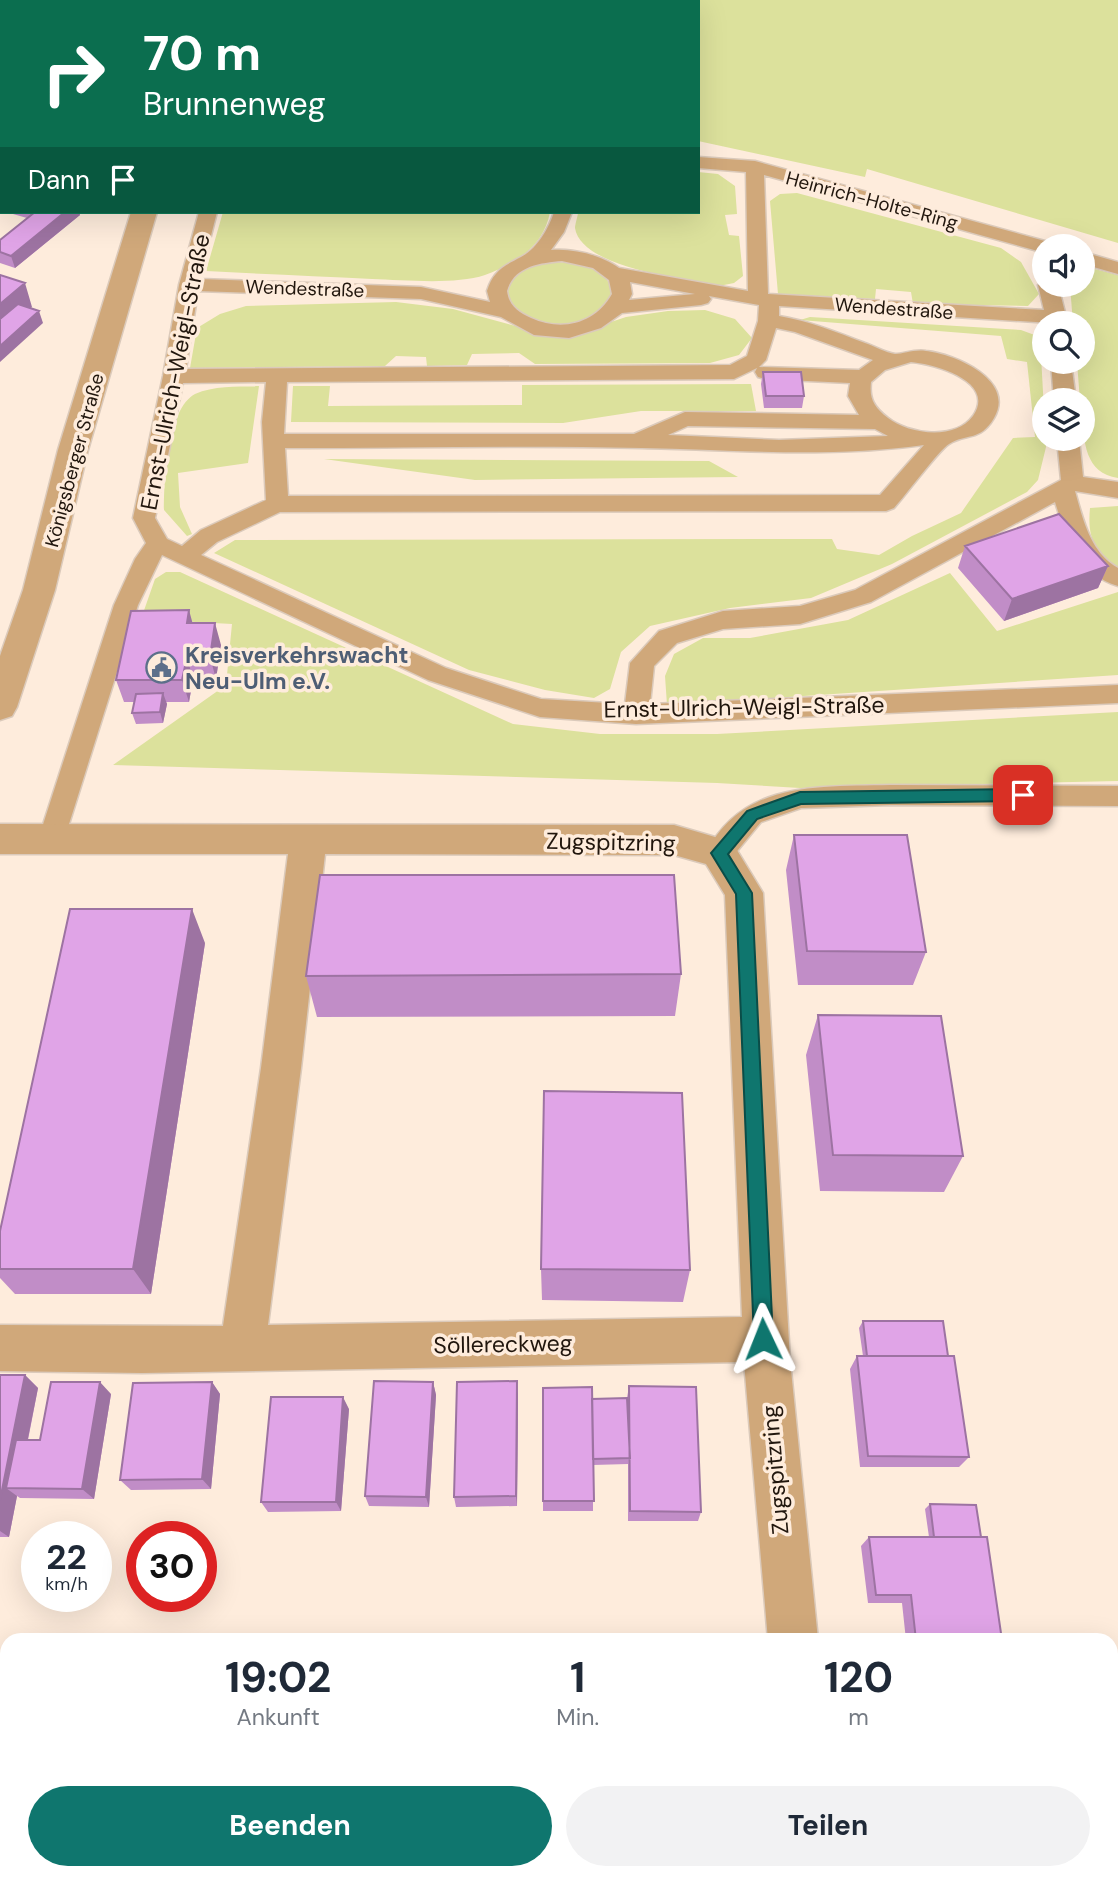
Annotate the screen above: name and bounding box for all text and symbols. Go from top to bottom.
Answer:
text: 70 m [143,21,261,85]
icon: right [28,28,119,119]
text: Brunnenweg [143,83,326,125]
icon: arrive [104,161,142,199]
text: Dann [28,163,90,197]
street label: Heinrich-Holte-Ring [783,166,961,236]
street label: Ernst-Ulrich-Weigl-Straße [133,231,217,513]
map controls [1032,234,1095,451]
button: sound [1032,234,1095,297]
street label: Wendestraße [245,274,365,303]
street label: Wendestraße [834,292,954,325]
button: search [1032,311,1095,374]
street label: Königsberger Straße [39,371,110,550]
button: layers [1032,388,1095,451]
place label: Kreisverkehrswacht Neu-Ulm e.V. [185,640,408,696]
public building icon: Kreisverkehrswacht Neu-Ulm e.V. [145,651,179,685]
street label: Ernst-Ulrich-Weigl-Straße [603,690,885,724]
pin [993,765,1053,825]
icon: arrive [1004,776,1042,814]
street label: Zugspitzring [546,826,676,858]
position arrow [726,1302,800,1376]
street label: Söllereckweg [433,1328,573,1360]
street label: Zugspitzring [754,1404,796,1536]
speed limit sign: 30 [126,1521,217,1612]
text: 22 [46,1534,87,1580]
text: km/h [45,1572,88,1596]
text: 19:02 [225,1650,331,1705]
text: 1 [570,1650,585,1705]
text: 120 [824,1650,893,1705]
text: Ankunft [237,1702,320,1732]
text: Min. [556,1702,599,1732]
text: m [848,1702,869,1732]
button: Beenden [28,1786,552,1866]
button: Teilen [566,1786,1090,1866]

